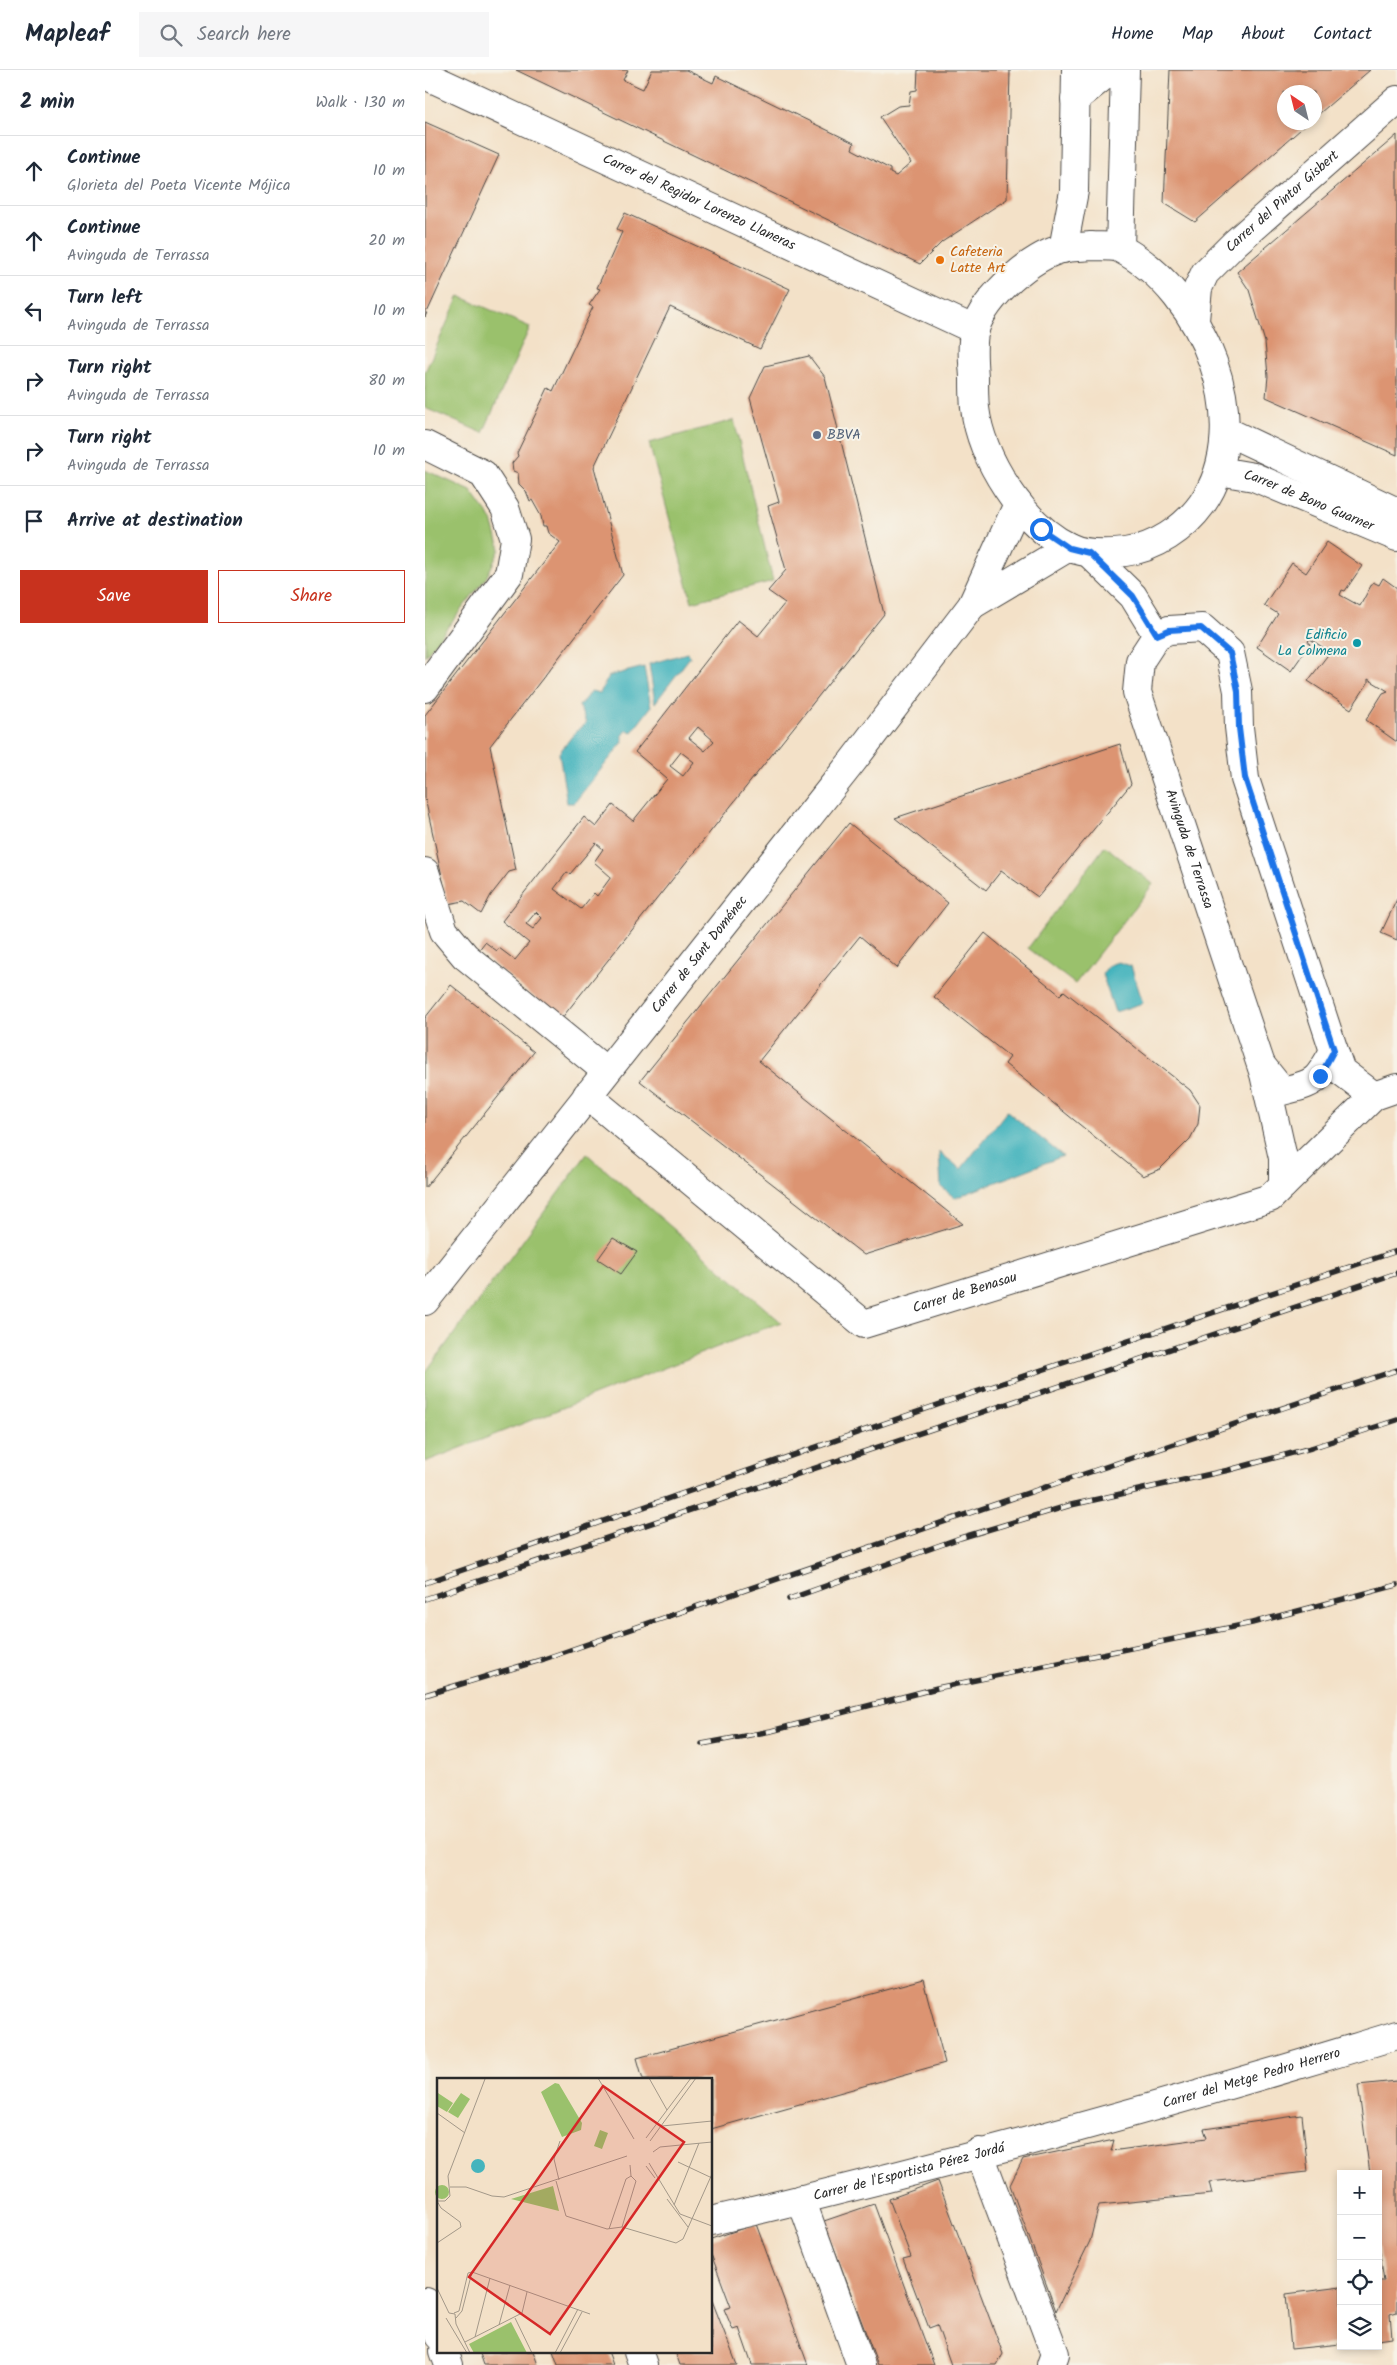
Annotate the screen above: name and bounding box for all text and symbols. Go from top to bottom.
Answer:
search box [139,12,489,57]
text: Mapleaf [25,15,109,54]
text: Search here [197,20,291,50]
text: Home [1111,20,1154,49]
text: Map [1182,20,1213,49]
text: About [1241,20,1285,49]
text: Contact [1313,20,1372,49]
icon: search [157,21,185,49]
north arrow [1277,85,1322,130]
text: 2 min [20,86,75,119]
text: Walk · 130 m [316,90,405,115]
text: Continue [67,143,140,173]
street label: Carrer del Pintor Gisbert [1220,145,1344,258]
street label: Carrer del Regidor Lorenzo Llaneras [599,148,799,256]
icon: ahead [20,157,48,185]
text: 10 m [373,158,405,183]
text: Glorieta del Poeta Vicente Mójica [67,173,290,198]
text: Continue [67,213,140,243]
icon: ahead [20,227,48,255]
text: 20 m [369,228,405,253]
place label: Cafeteria Latte Art [950,241,1006,279]
text: Avinguda de Terrassa [67,243,210,268]
marker: Cafeteria Latte Art [934,254,946,266]
text: Turn left [67,283,142,313]
icon: left [20,297,48,325]
text: 10 m [373,298,405,323]
text: Avinguda de Terrassa [67,313,210,338]
text: Turn right [67,353,152,383]
icon: right [20,367,48,395]
text: 80 m [368,368,405,393]
text: Avinguda de Terrassa [67,383,210,408]
text: Turn right [67,423,152,453]
place label: BBVA [827,424,861,446]
marker: BBVA [811,429,823,441]
icon: right [20,437,48,465]
text: 10 m [373,438,405,463]
text: Avinguda de Terrassa [67,453,210,478]
street label: Carrer de Bono Guarner [1242,464,1379,538]
text: Arrive at destination [67,506,243,536]
icon: arrive [20,507,48,535]
route start [1030,518,1053,541]
button: Save [20,570,208,623]
button: Share [218,570,405,623]
place label: Edificio La Colmena [1278,624,1347,662]
marker: Edificio La Colmena [1351,637,1363,649]
street label: Avinguda de Terrassa [1159,786,1219,912]
street label: Carrer de Sant Doménec [646,891,753,1018]
route end [1309,1065,1332,1088]
street label: Carrer de Benasau [910,1266,1020,1319]
street label: Carrer del Metge Pedro Herrero [1160,2042,1343,2115]
inset map [437,2078,713,2352]
street label: Carrer de l'Esportista Pérez Jordá [811,2136,1009,2207]
map controls [1337,2170,1382,2350]
button: + [1337,2170,1382,2215]
button: − [1337,2215,1382,2260]
button: locate [1337,2260,1382,2305]
button: layers [1337,2305,1382,2350]

